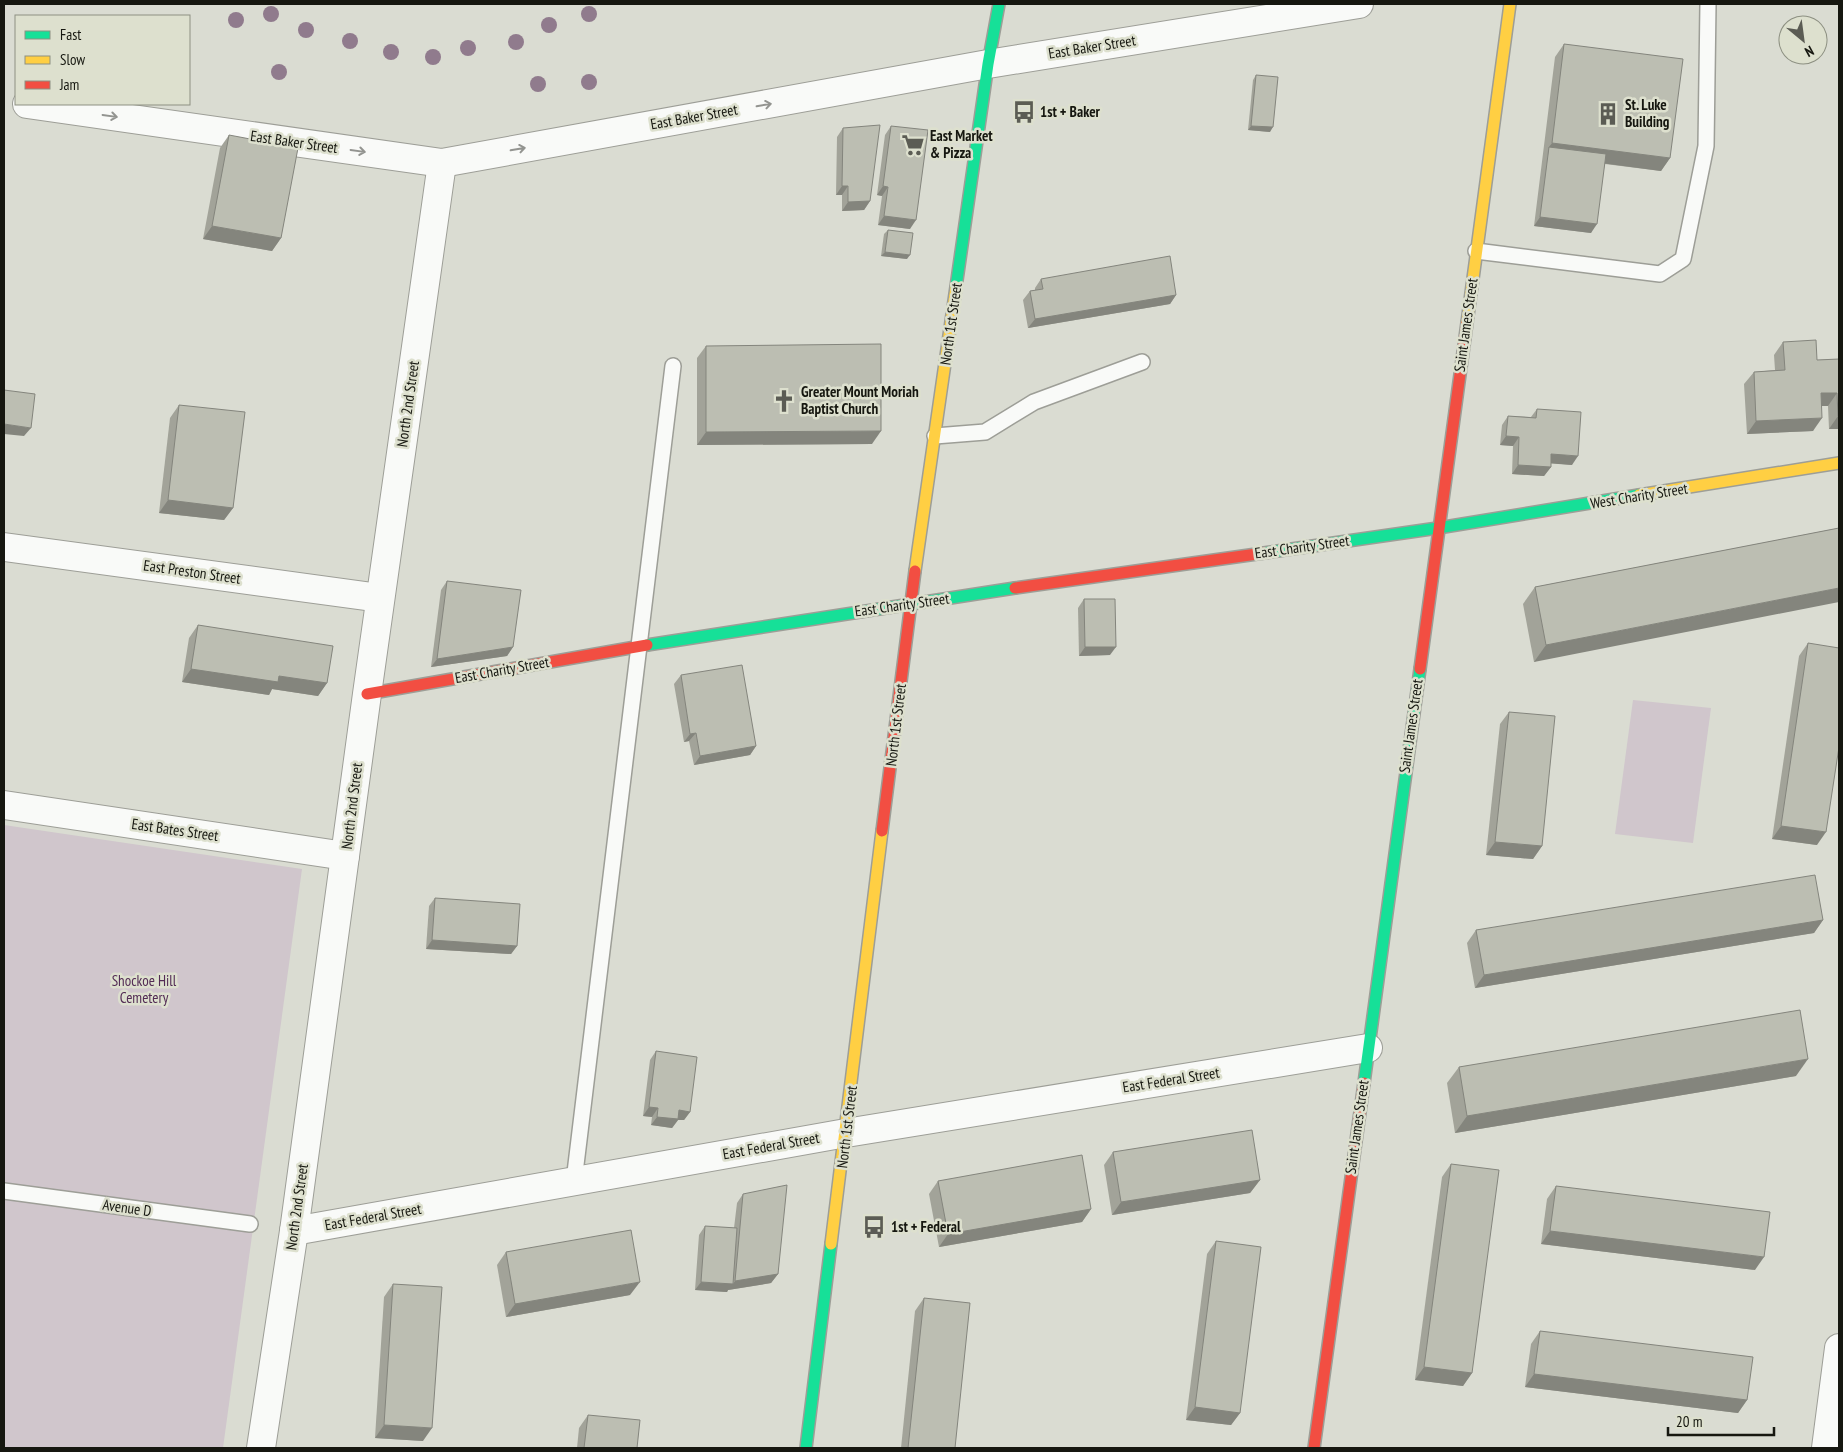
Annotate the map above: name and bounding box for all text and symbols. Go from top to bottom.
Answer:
legend [15,15,190,105]
north arrow [1778,15,1828,65]
text: Fast [60,25,81,44]
street label: East Baker Street [1047,30,1137,63]
text: N [1802,42,1817,61]
text: Slow [60,50,85,69]
text: Jam [59,75,79,94]
place label: St. Luke Building [1625,95,1670,131]
one-way arrow [756,99,772,109]
bus stop icon: 1st + Baker [1011,99,1037,125]
street label: East Baker Street [649,100,739,134]
building icon: St. Luke Building [1595,101,1621,127]
place label: 1st + Baker [1040,102,1101,121]
one-way arrow [102,111,118,121]
street label: East Baker Street [249,126,339,157]
place label: East Market & Pizza [930,126,993,162]
supermarket icon: East Market & Pizza [900,132,926,158]
one-way arrow [510,144,526,154]
one-way arrow [349,146,365,156]
street label: Saint James Street [1450,277,1481,373]
street label: North 1st Street [935,281,966,366]
street label: North 2nd Street [392,360,423,448]
place label: Greater Mount Moriah Baptist Church [801,382,919,418]
church icon: Greater Mount Moriah Baptist Church [771,388,797,414]
street label: West Charity Street [1589,478,1689,513]
street label: East Charity Street [1254,530,1350,563]
street label: East Preston Street [142,555,242,588]
street label: East Charity Street [854,588,950,621]
street label: East Charity Street [453,652,550,687]
street label: Saint James Street [1395,678,1426,774]
street label: North 1st Street [881,683,910,767]
street label: North 2nd Street [337,762,366,850]
street label: East Bates Street [130,814,220,845]
park label: Shockoe Hill Cemetery [112,971,177,1007]
street label: East Federal Street [1121,1062,1221,1097]
street label: Saint James Street [1341,1079,1372,1175]
street label: North 1st Street [832,1085,861,1169]
street label: East Federal Street [721,1128,821,1163]
street label: North 2nd Street [281,1163,312,1251]
street label: Avenue D [101,1195,153,1220]
street label: East Federal Street [323,1199,423,1234]
bus stop icon: 1st + Federal [861,1214,887,1240]
place label: 1st + Federal [891,1217,961,1236]
scale bar [1668,1404,1774,1436]
text: 20 m [1676,1412,1702,1431]

